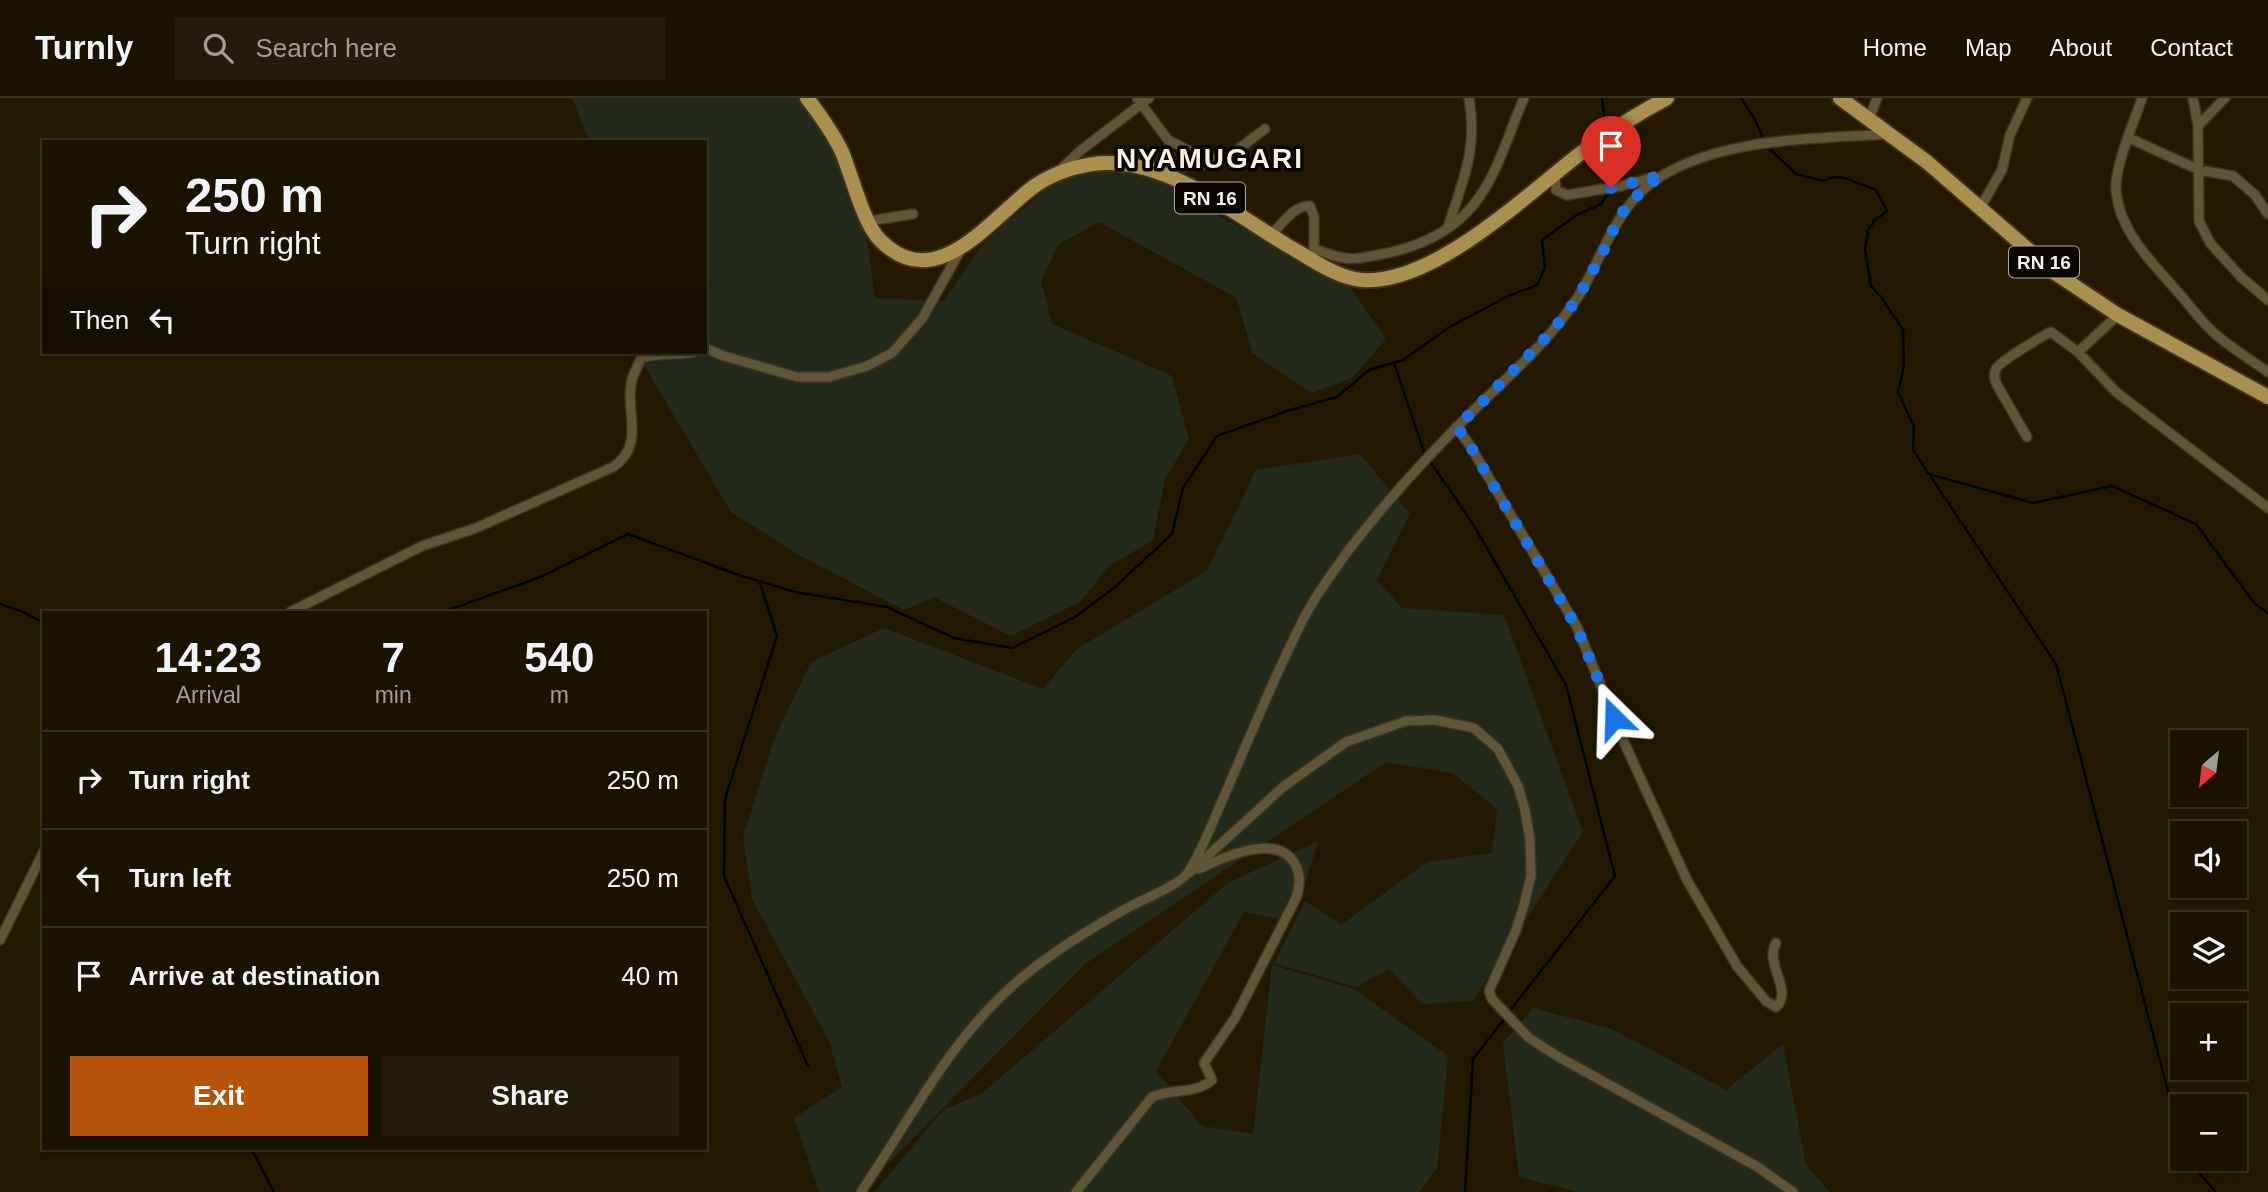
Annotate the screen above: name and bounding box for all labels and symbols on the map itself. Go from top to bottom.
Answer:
pin [1581,116,1641,188]
district label: NYAMUGARI [1116,143,1304,174]
road number: RN 16 [1175,183,1245,214]
road number: RN 16 [2009,246,2079,278]
position arrow [1577,681,1651,755]
north arrow [2170,730,2247,807]

